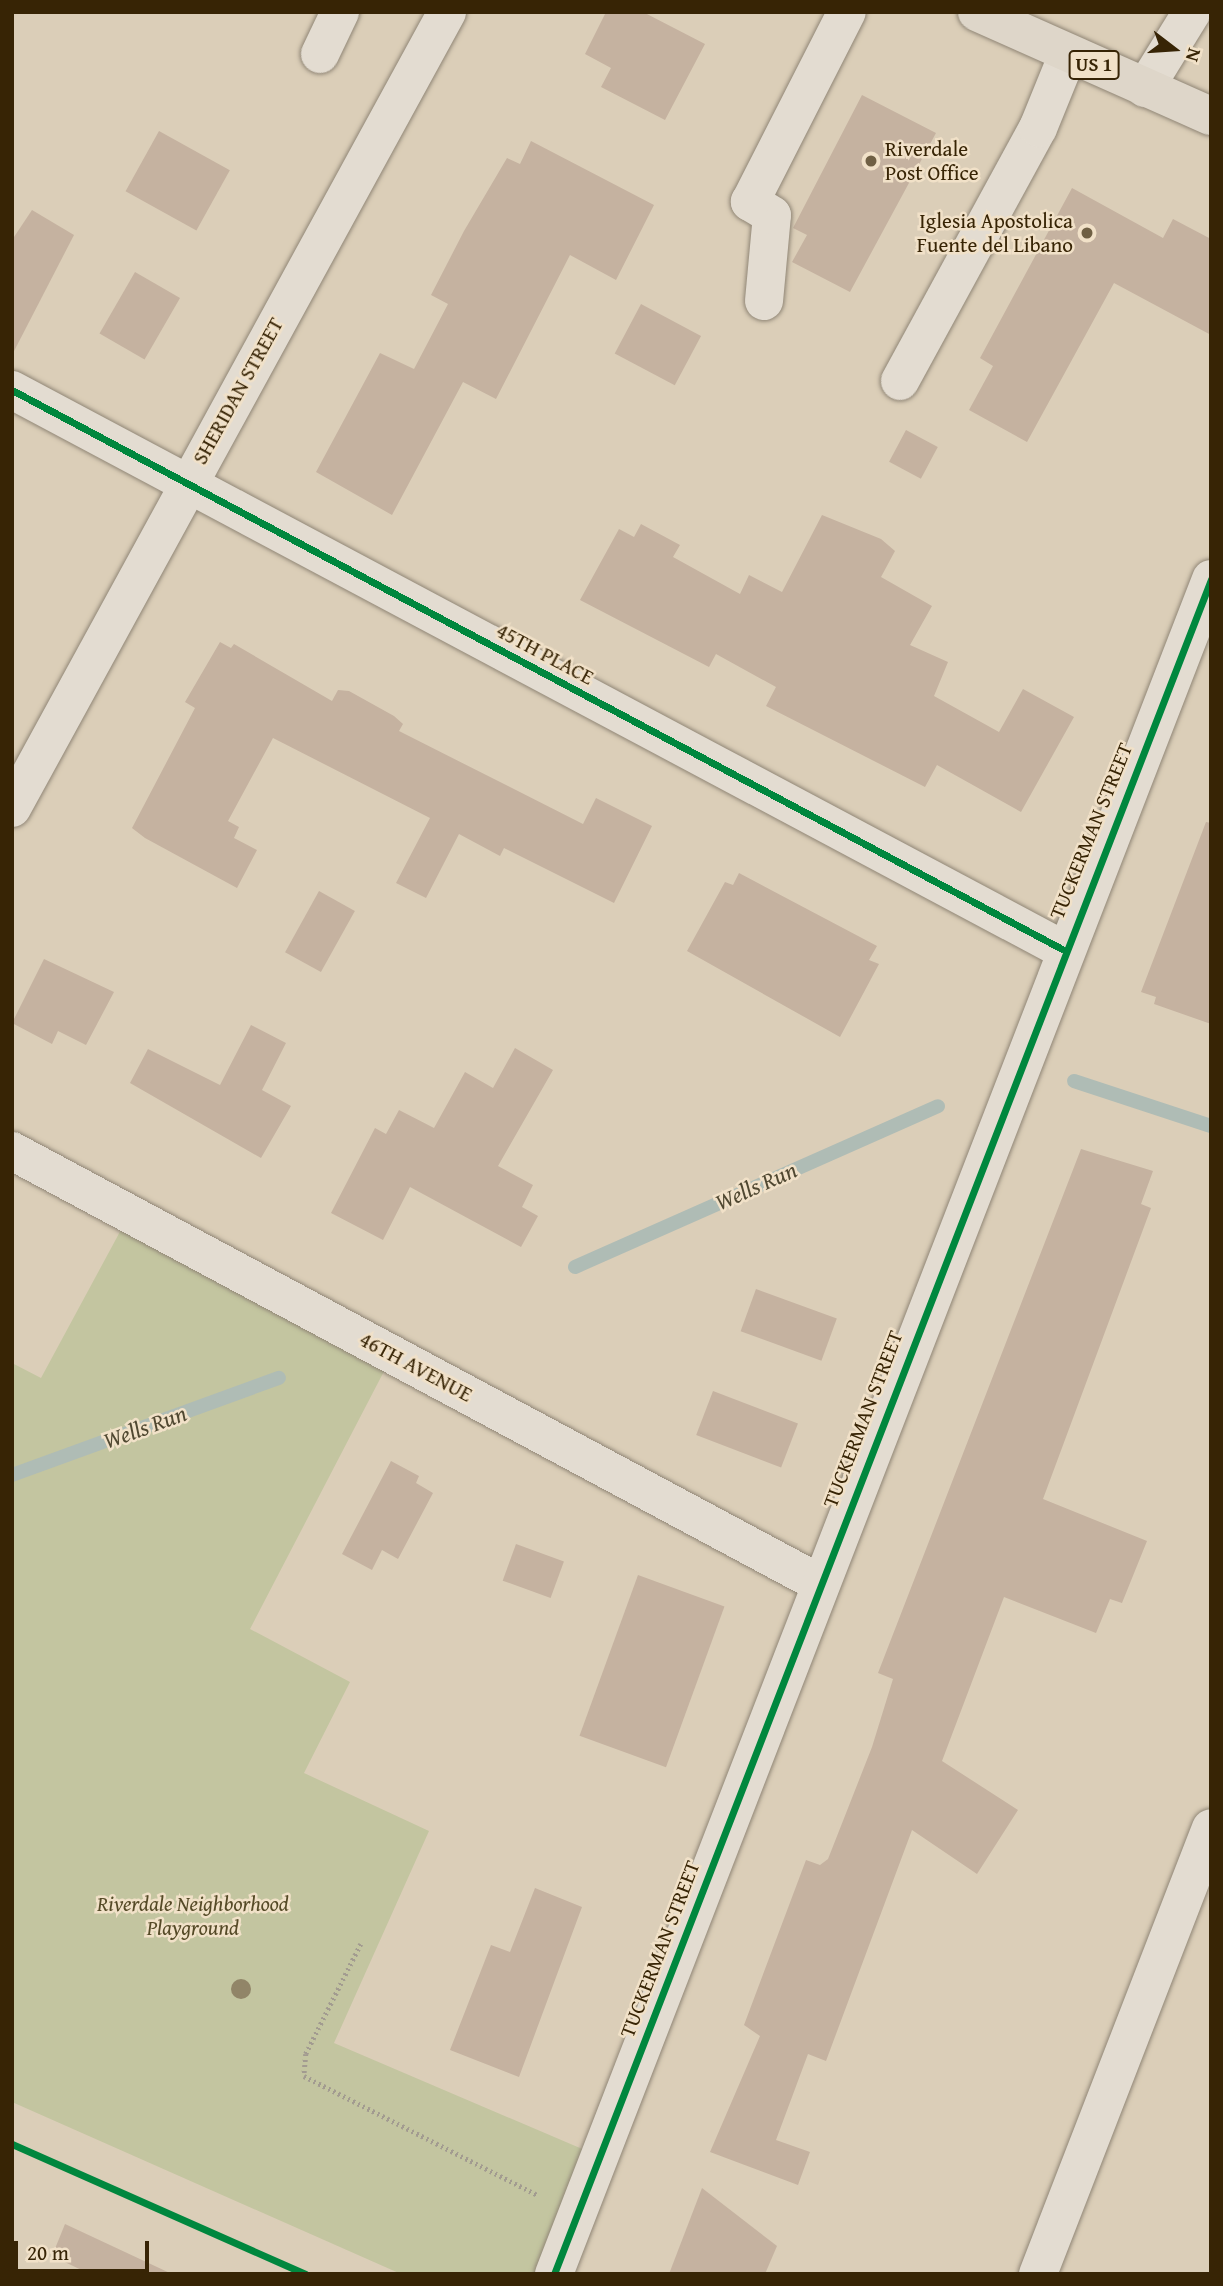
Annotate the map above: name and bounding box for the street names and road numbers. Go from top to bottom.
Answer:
road number: US 1 [1068,50,1120,80]
street label: SHERIDAN STREET [187,313,289,469]
street label: 45TH PLACE [492,618,598,690]
street label: TUCKERMAN STREET [1044,739,1138,923]
street label: 46TH AVENUE [355,1327,477,1407]
street label: TUCKERMAN STREET [818,1327,908,1511]
street label: TUCKERMAN STREET [615,1857,705,2041]

